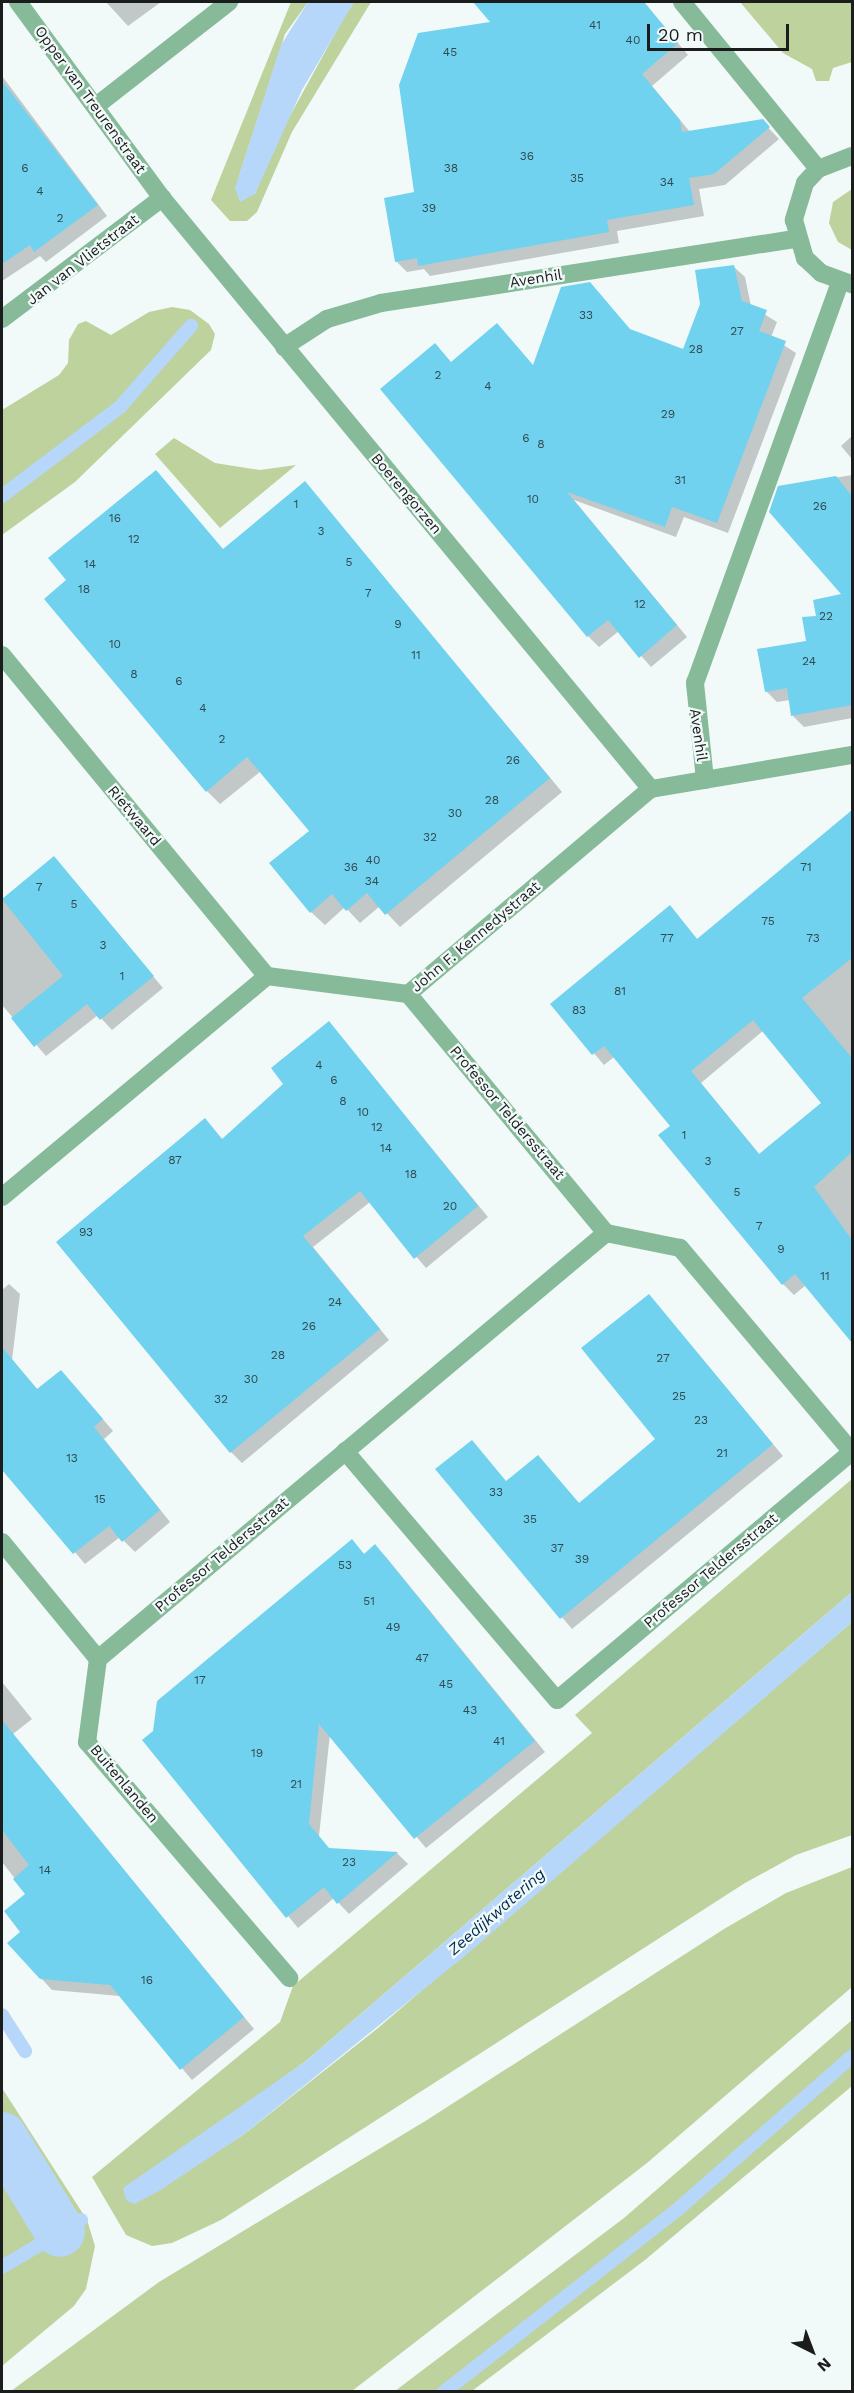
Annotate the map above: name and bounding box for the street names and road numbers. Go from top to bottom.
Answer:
street label: Opper van Treurenstraat [30,22,150,178]
street label: Jan van Vlietstraat [23,211,143,309]
street label: Avenhil [508,266,564,292]
street label: Boerengorzen [367,450,445,538]
street label: Avenhil [685,708,711,762]
street label: Rietwaard [104,782,164,850]
street label: John F. Kennedystraat [408,878,544,996]
street label: Professor Teldersstraat [446,1042,568,1184]
street label: Professor Teldersstraat [151,1494,293,1616]
street label: Professor Teldersstraat [640,1510,782,1632]
street label: Buitenlanden [86,1741,162,1827]

